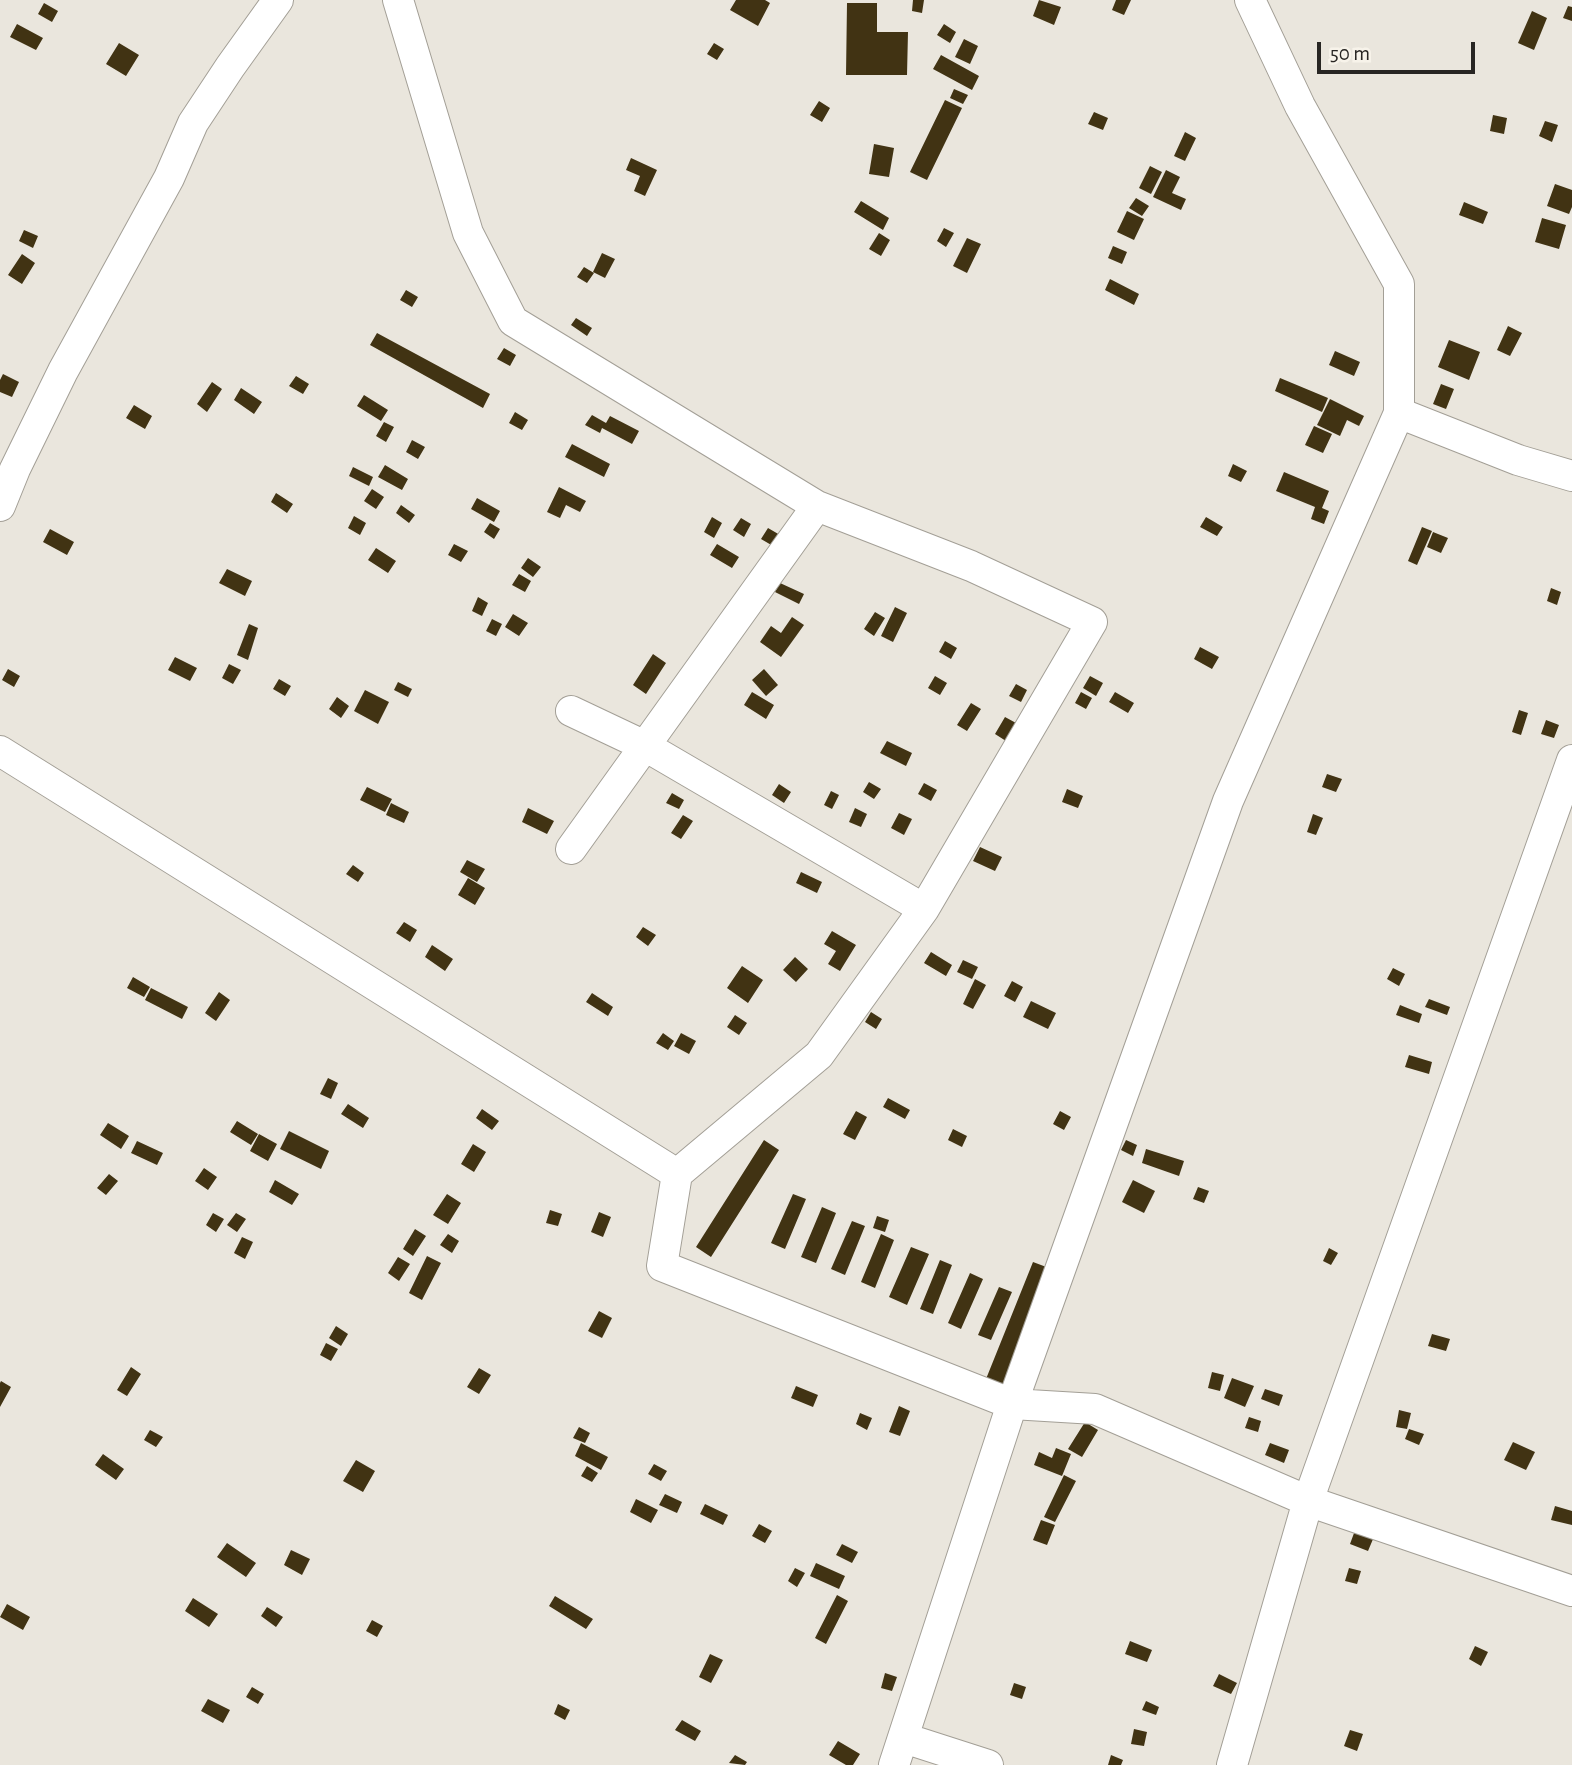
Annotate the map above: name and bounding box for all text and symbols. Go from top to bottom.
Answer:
scale bar [1320,28,1478,72]
text: 50 m [1330,43,1370,64]

